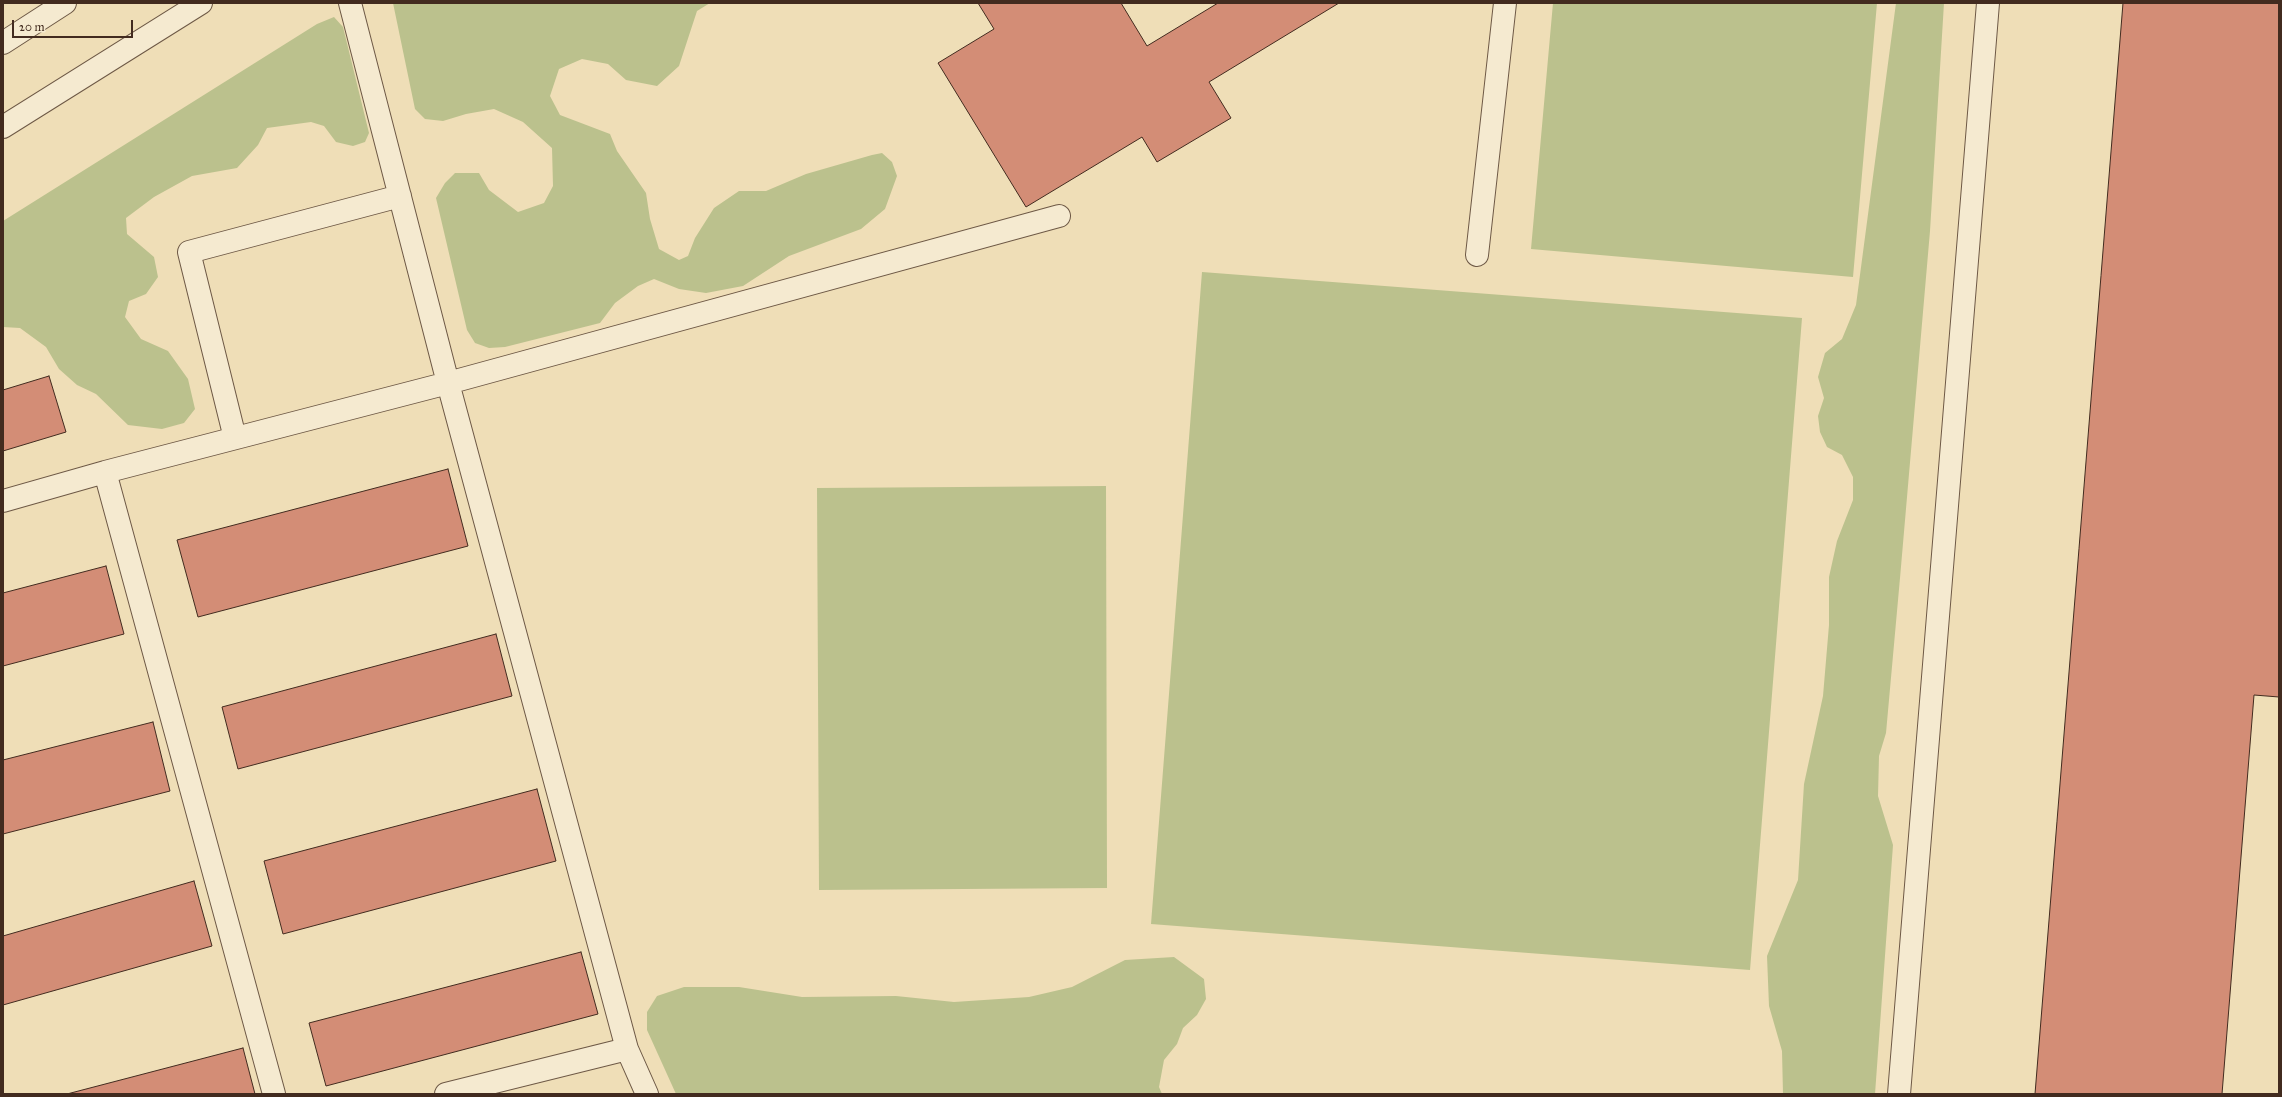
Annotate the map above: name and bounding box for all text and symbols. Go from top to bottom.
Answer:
scale bar [14,12,135,38]
text: 20 m [19,20,45,34]

